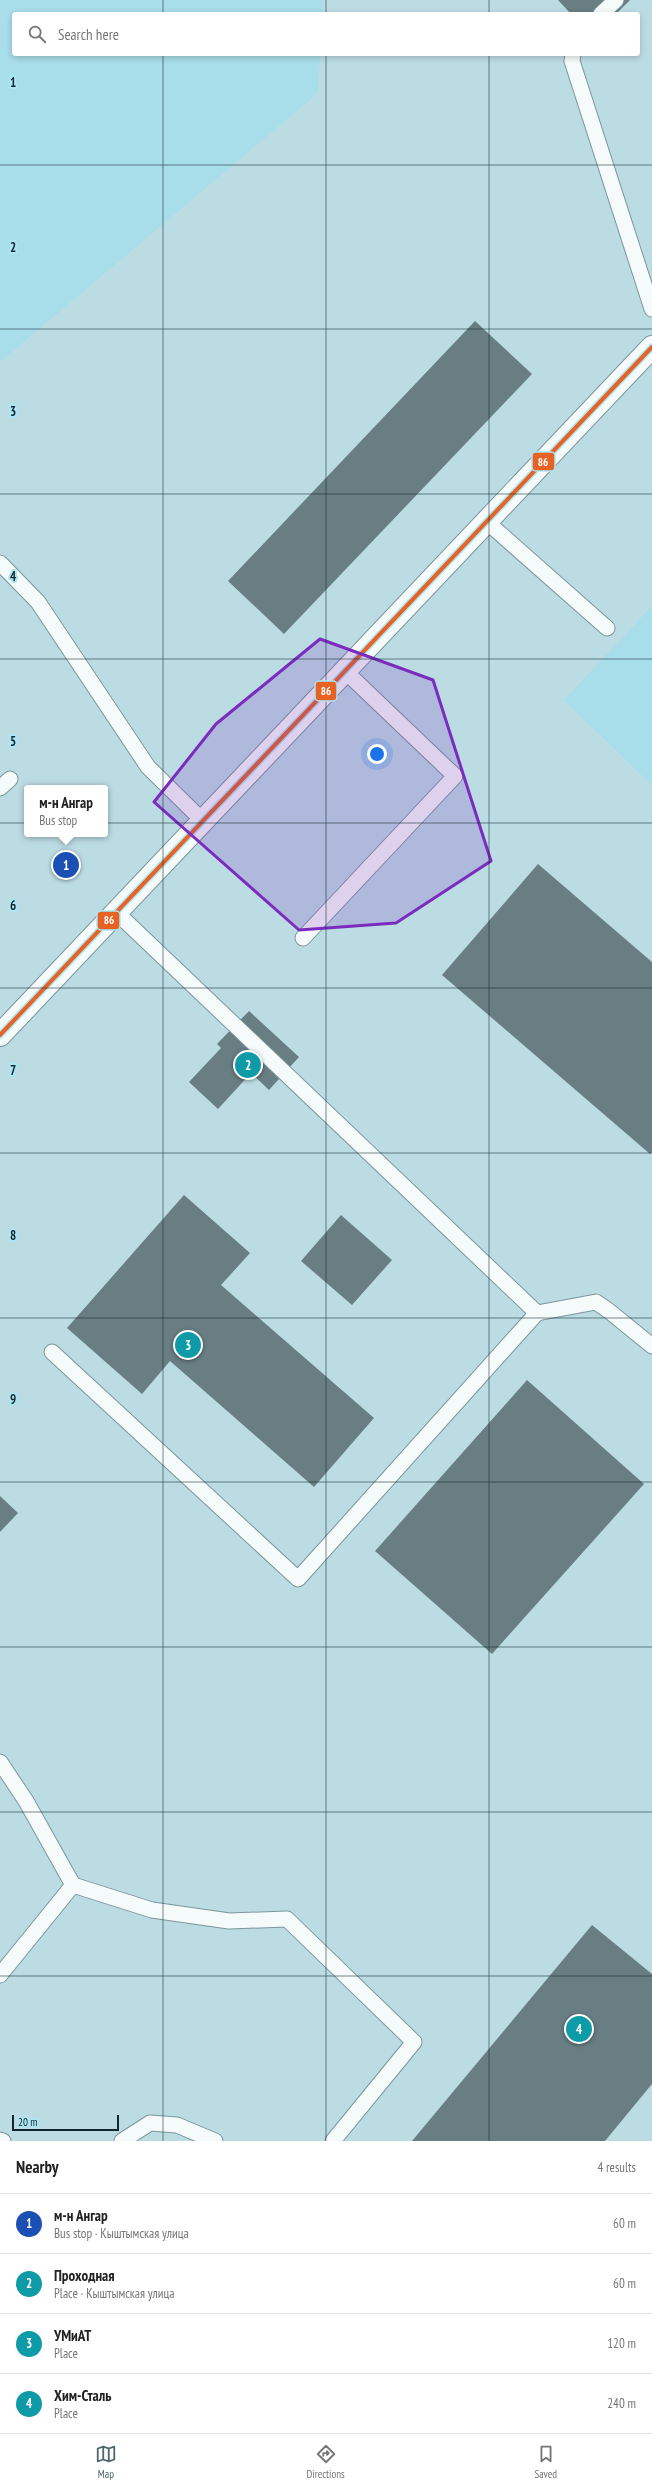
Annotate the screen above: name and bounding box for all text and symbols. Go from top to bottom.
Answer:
search box [12,12,640,56]
icon: search [26,23,48,45]
text: Search here [58,25,119,44]
text: 1 [10,74,16,91]
text: 2 [10,239,16,256]
text: 3 [10,403,16,420]
line badge: 86 [532,452,555,471]
text: 86 [538,455,548,469]
text: 4 [10,568,17,585]
line badge: 86 [315,681,337,701]
text: 86 [321,684,331,698]
text: 5 [10,733,16,750]
your location [367,744,387,764]
popup [24,785,108,837]
text: м-н Ангар [39,793,93,812]
text: Bus stop [39,812,77,829]
pin: 1 [53,850,79,880]
text: 6 [10,897,16,914]
line badge: 86 [97,911,120,930]
text: 86 [104,913,114,927]
pin: 2 [235,1050,261,1080]
text: 7 [10,1062,16,1079]
text: 8 [10,1227,16,1244]
pin: 3 [175,1330,201,1360]
text: 9 [10,1391,16,1408]
pin: 4 [566,2014,592,2044]
scale bar [12,2113,119,2132]
text: 20 m [18,2115,37,2129]
text: Nearby [16,2156,59,2178]
text: 4 results [597,2159,636,2176]
text: м-н Ангар [54,2206,108,2225]
text: 1 [26,2215,32,2232]
text: 60 m [613,2215,636,2232]
text: Bus stop · Кыштымская улица [54,2225,189,2242]
text: Проходная [54,2266,115,2285]
text: 2 [26,2275,32,2292]
text: 60 m [613,2275,636,2292]
text: Place · Кыштымская улица [54,2285,174,2302]
text: УМиАТ [54,2326,91,2345]
text: 3 [26,2335,32,2352]
text: 120 m [607,2335,636,2352]
text: Place [54,2345,78,2362]
text: Хим-Сталь [54,2386,111,2405]
text: 4 [26,2395,32,2412]
text: 240 m [607,2395,636,2412]
text: Place [54,2405,78,2422]
tab: Map [95,2443,117,2481]
tab: Directions [307,2443,345,2481]
tab: Saved [534,2443,557,2481]

